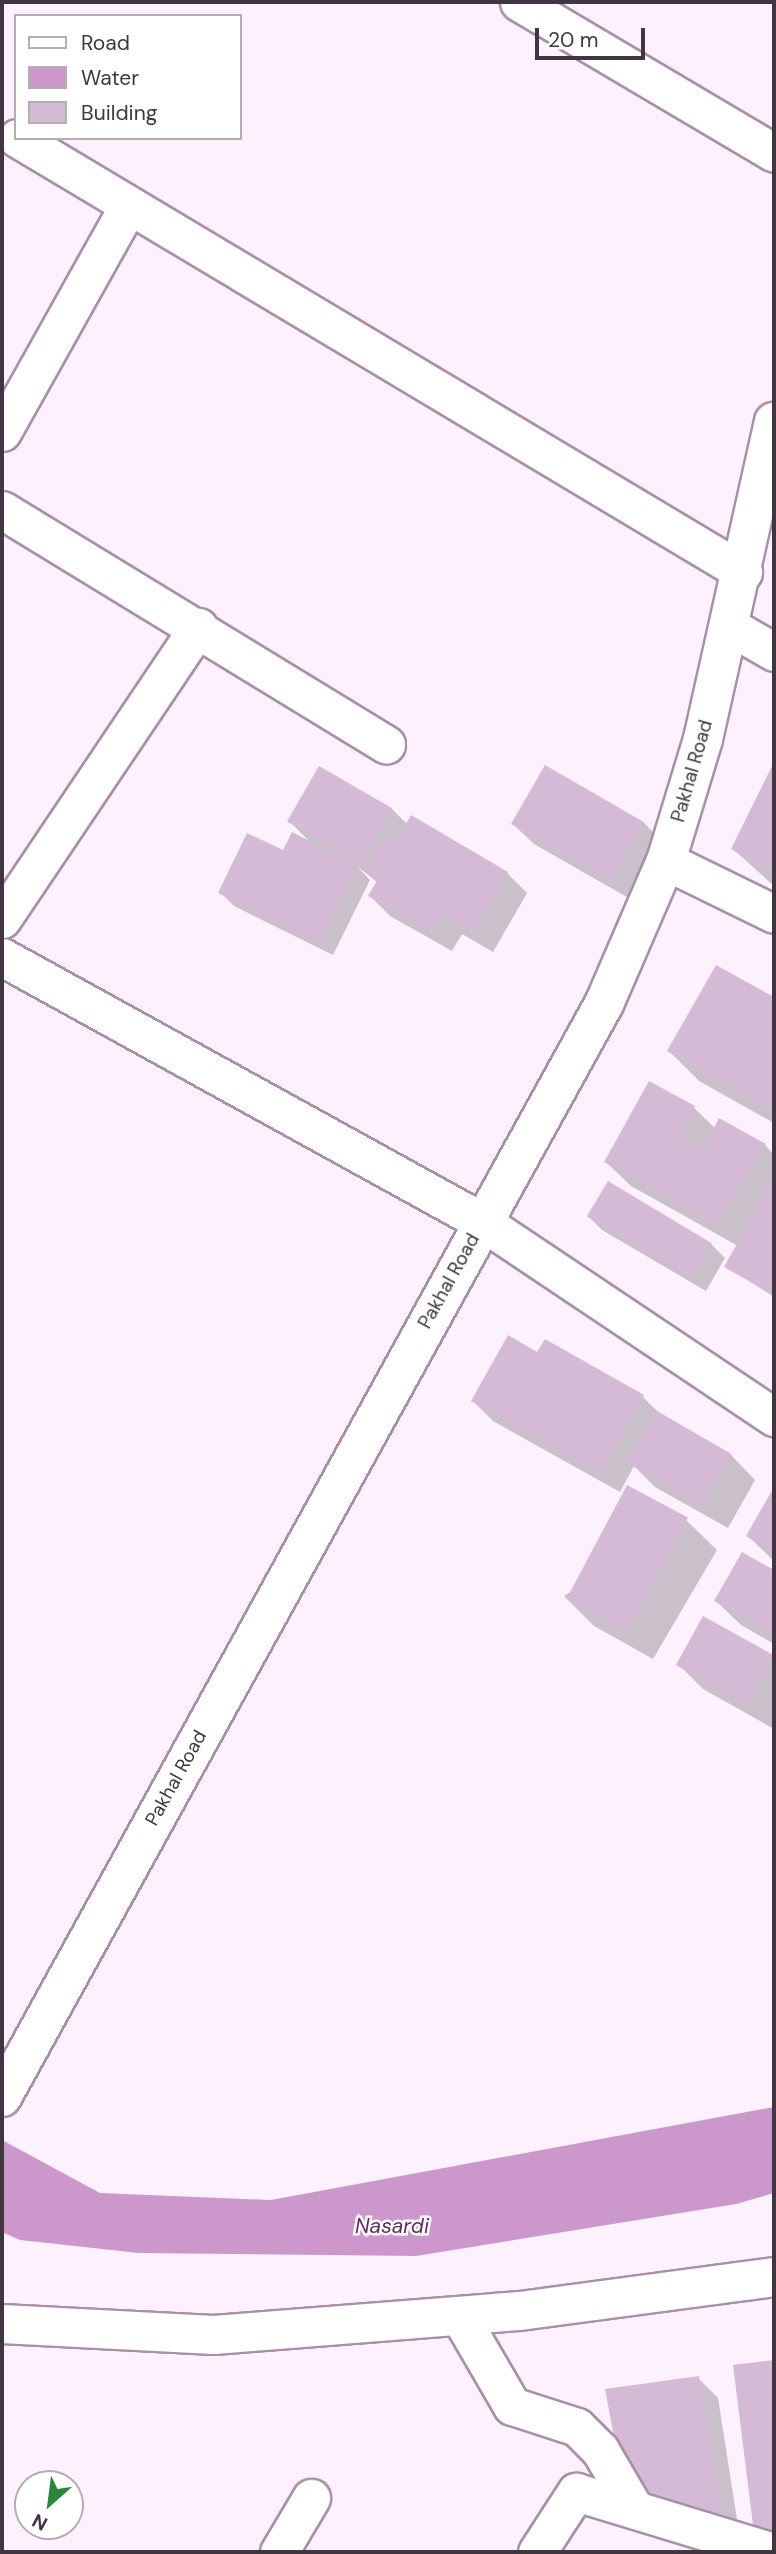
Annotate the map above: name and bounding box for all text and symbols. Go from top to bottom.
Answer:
legend [14,14,242,140]
scale bar [538,14,648,58]
text: 20 m [548,26,599,54]
text: Road [81,29,130,57]
text: Water [81,64,139,92]
text: Building [81,99,157,127]
street label: Pakhal Road [667,717,717,825]
street label: Pakhal Road [414,1229,484,1333]
street label: Pakhal Road [141,1726,211,1830]
water label: Nasardi [355,2213,429,2239]
north arrow [14,2470,84,2540]
text: N [28,2508,52,2537]

